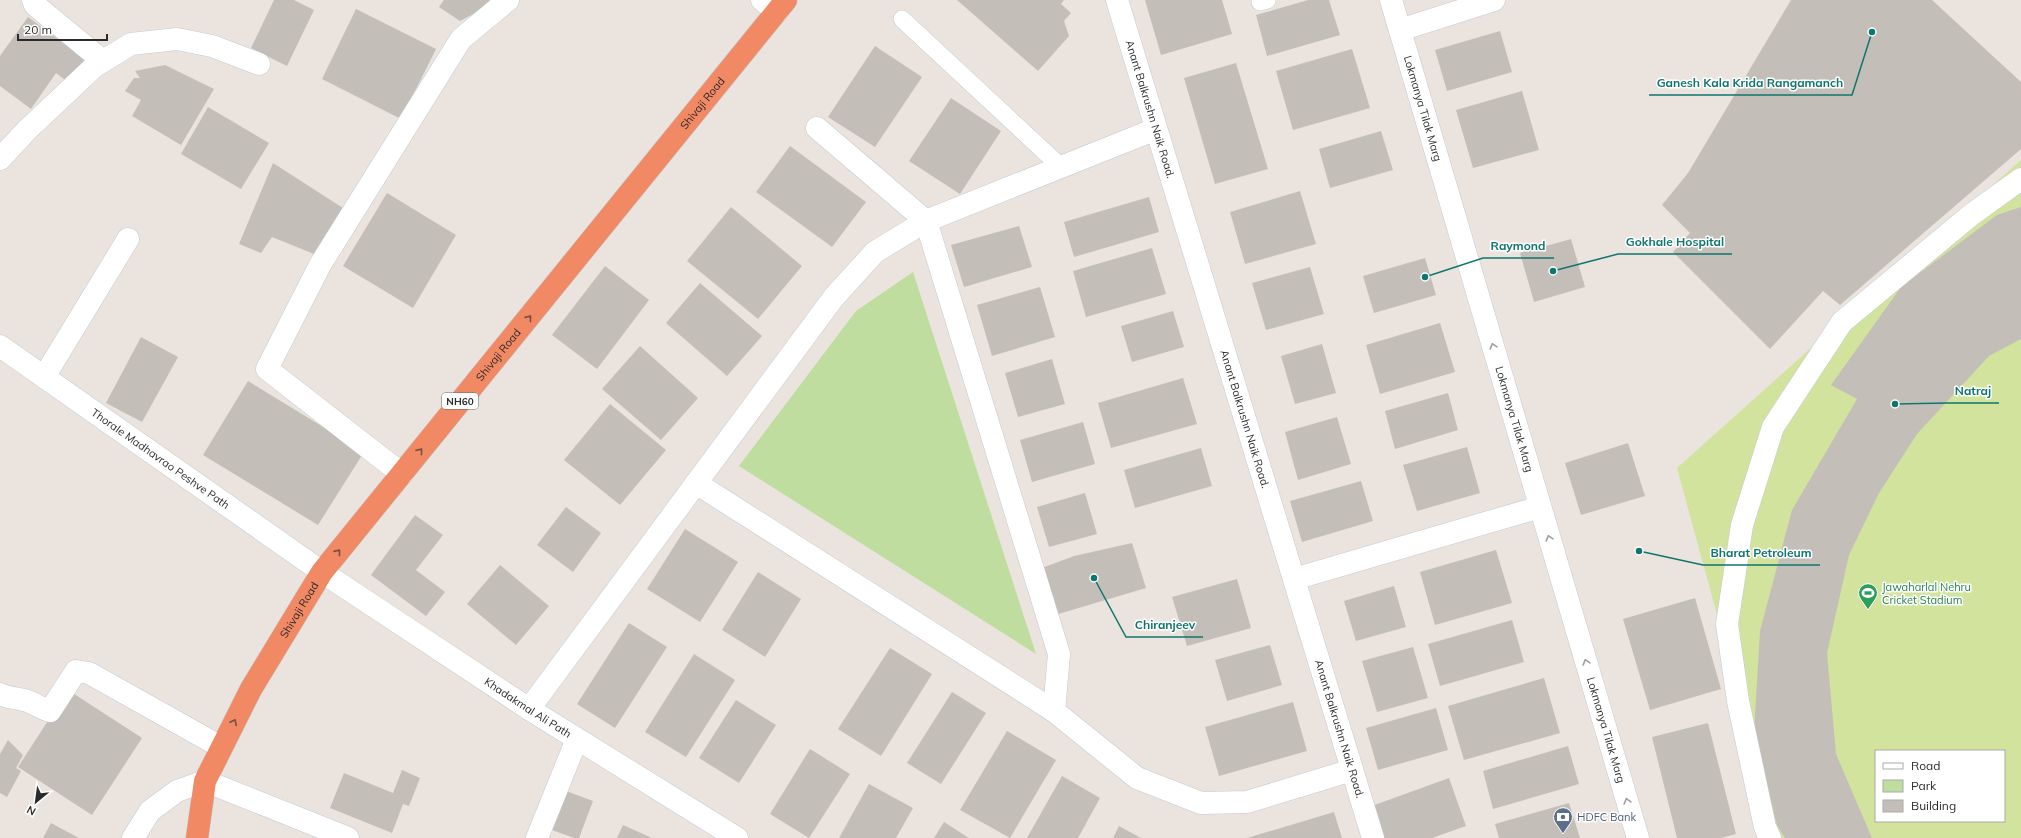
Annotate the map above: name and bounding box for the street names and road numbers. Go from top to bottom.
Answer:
street label: Anant Balkrushn Naik Road. [1123,38,1178,180]
street label: Lokmanya Tilak Marg [1401,54,1445,163]
street label: Shivaji Road [677,74,728,132]
street label: Shivaji Road [473,326,524,384]
street label: Anant Balkrushn Naik Road. [1217,348,1273,490]
street label: Lokmanya Tilak Marg [1492,365,1537,474]
road number: NH60 [442,393,478,409]
street label: Thorale Madhavrao Peshve Path [89,405,232,512]
street label: Shivaji Road [277,579,321,641]
street label: Anant Balkrushn Naik Road. [1312,658,1367,800]
street label: Khadakmal Ali Path [482,674,574,741]
street label: Lokmanya Tilak Marg [1584,675,1628,784]

